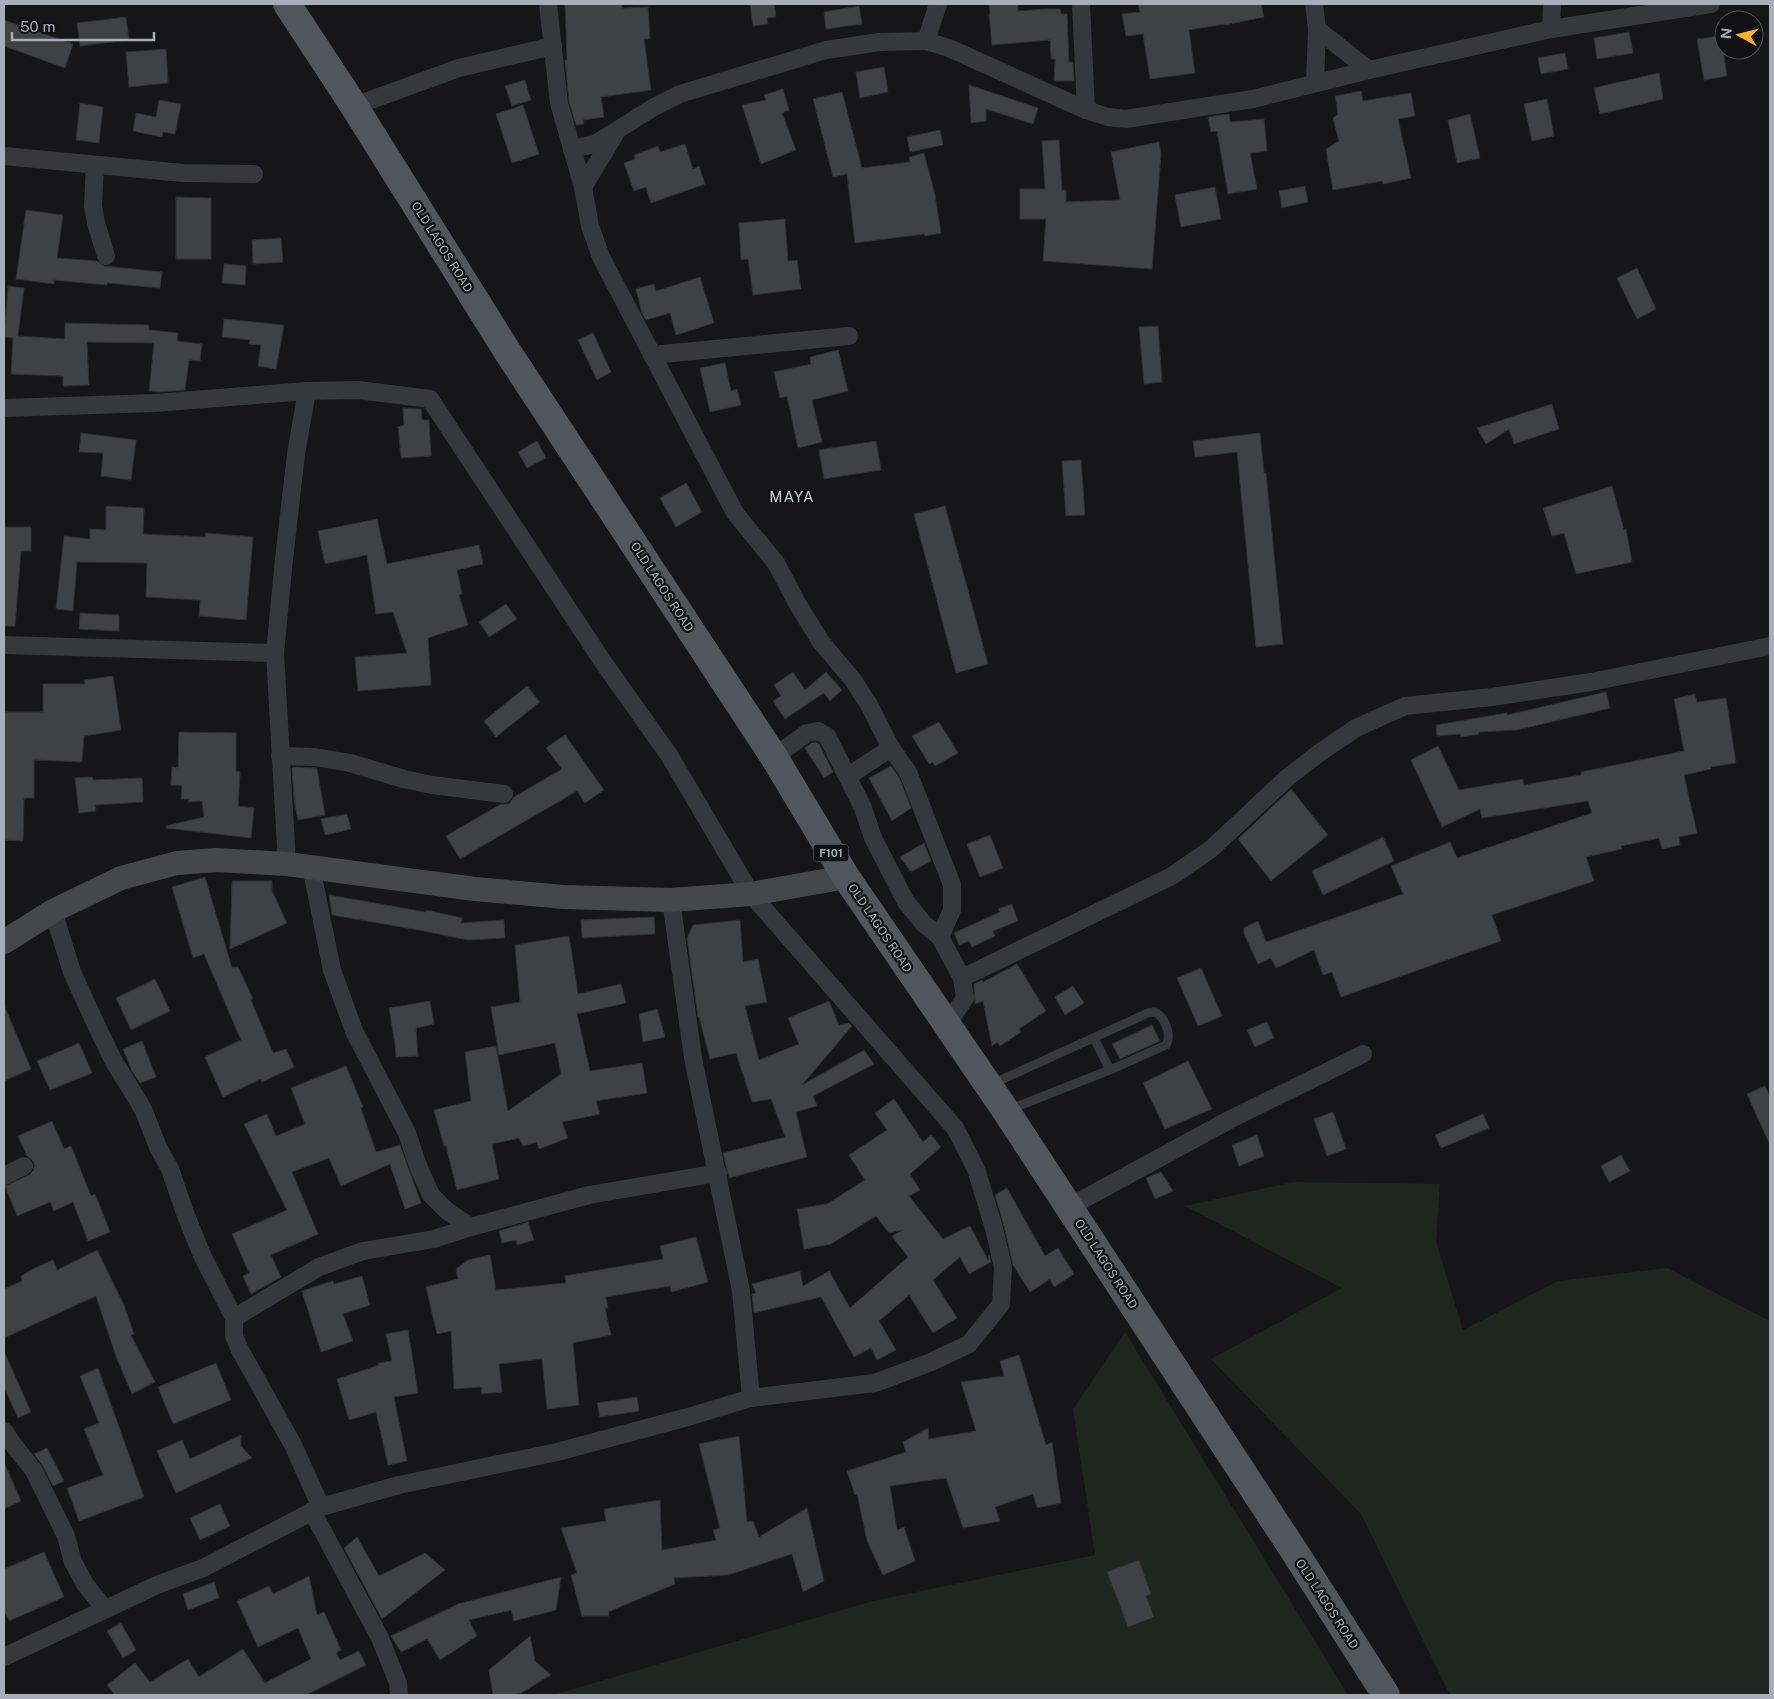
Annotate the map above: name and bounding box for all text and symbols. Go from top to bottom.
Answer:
scale bar [12,10,155,42]
north arrow [1714,10,1764,60]
text: 50 m [20,18,55,35]
text: N [1717,27,1735,40]
street label: OLD LAGOS ROAD [409,199,475,295]
district label: MAYA [769,488,815,505]
street label: OLD LAGOS ROAD [628,540,696,634]
road number: F101 [814,844,848,861]
street label: OLD LAGOS ROAD [845,881,915,975]
street label: OLD LAGOS ROAD [1072,1217,1140,1311]
street label: OLD LAGOS ROAD [1293,1557,1361,1651]

